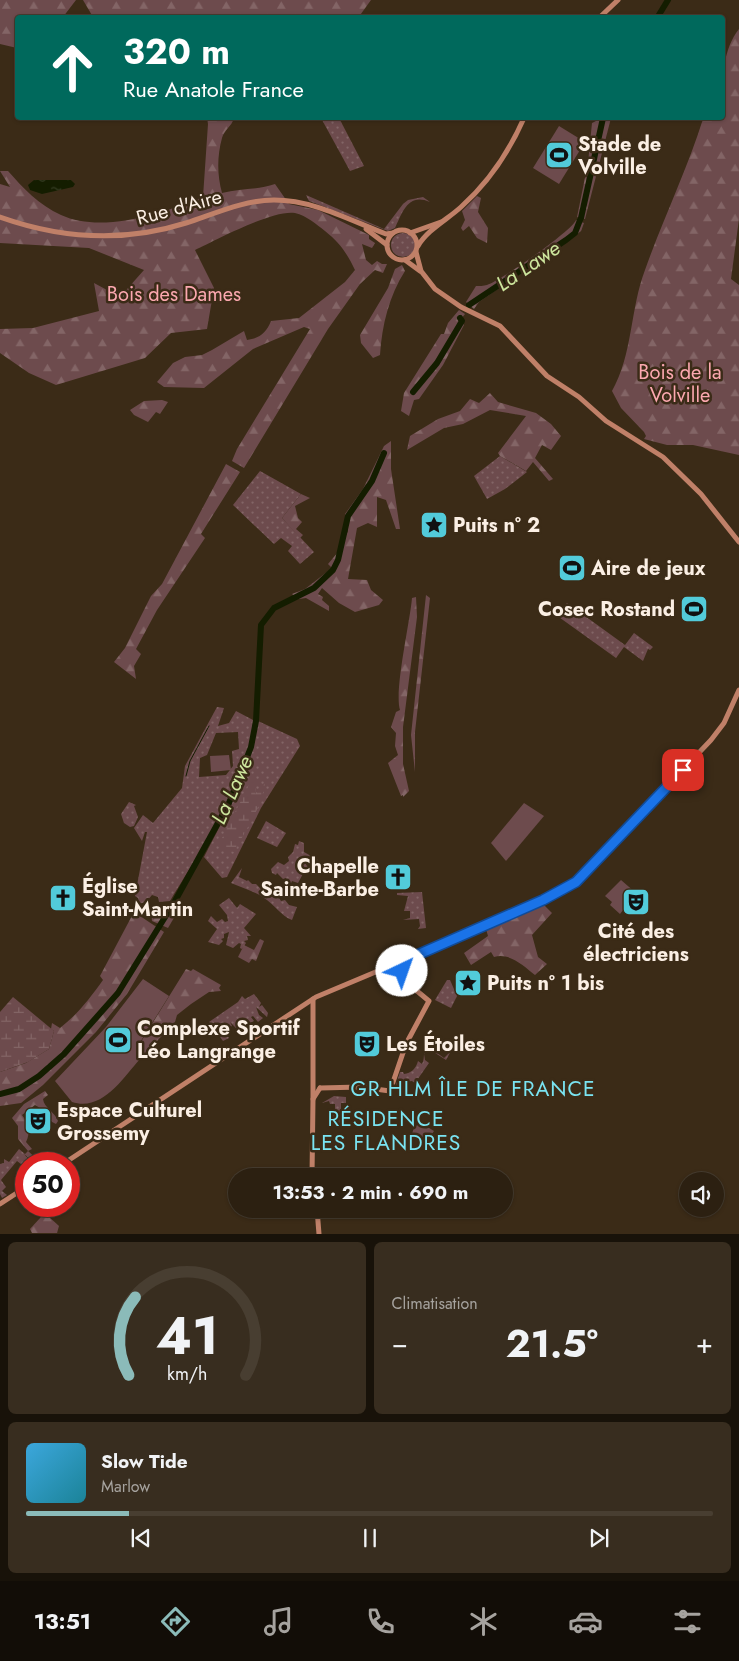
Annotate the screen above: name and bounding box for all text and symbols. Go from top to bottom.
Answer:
text: 320 m [123,27,230,77]
icon: ahead [40,35,105,100]
text: Rue Anatole France [123,73,304,105]
place label: Stade de Volville [577,130,661,182]
sports icon: Stade de Volville [544,140,574,170]
street label: Rue d'Aire [133,182,225,233]
water label: La Lawe [490,233,567,299]
park label: Bois des Dames [107,280,241,309]
park label: Bois de la Volville [638,358,722,410]
place icon: Puits n° 2 [419,510,449,540]
place label: Puits n° 2 [453,511,540,540]
sports icon: Aire de jeux [557,553,587,583]
place label: Aire de jeux [590,554,706,583]
sports icon: Cosec Rostand [679,594,709,624]
place label: Cosec Rostand [538,595,675,624]
pin [662,749,704,791]
water label: La Lawe [204,751,261,829]
icon: arrive [669,756,697,784]
place label: Chapelle Sainte-Barbe [260,852,379,904]
church icon: Chapelle Sainte-Barbe [383,862,413,892]
place label: Église Saint-Martin [82,871,193,924]
church icon: Église Saint-Martin [48,883,78,913]
theatre icon: Cité des électriciens [621,887,651,917]
place label: Cité des électriciens [583,917,689,969]
position arrow [375,944,427,996]
place icon: Puits n° 1 bis [453,968,483,998]
place label: Puits n° 1 bis [487,969,604,998]
place label: Complexe Sportif Léo Langrange [137,1014,301,1066]
sports icon: Complexe Sportif Léo Langrange [103,1025,133,1055]
theatre icon: Les Étoiles [352,1029,382,1059]
place label: Les Étoiles [386,1029,485,1059]
district label: GR HLM ÎLE DE FRANCE [350,1074,596,1104]
place label: Espace Culturel Grossemy [57,1096,202,1148]
district label: RÉSIDENCE LES FLANDRES [311,1104,461,1158]
theatre icon: Espace Culturel Grossemy [23,1106,53,1136]
speed limit sign: 50 [15,1152,80,1217]
map controls [679,1172,724,1217]
button: sound [679,1172,724,1217]
text: 13:53 · 2 min · 690 m [273,1179,468,1206]
text: Climatisation [392,1292,478,1315]
text: 41 [155,1298,218,1374]
text: 21.5° [506,1316,598,1371]
text: − [392,1323,408,1364]
text: + [696,1323,713,1364]
text: km/h [167,1361,207,1387]
text: Slow Tide [101,1448,188,1475]
text: Marlow [101,1475,150,1498]
icon: previous [127,1524,155,1552]
icon: pause [356,1524,384,1552]
icon: next [585,1524,613,1552]
icon: directions [158,1604,193,1639]
icon: music [261,1604,296,1639]
icon: phone [363,1604,398,1639]
icon: climate [466,1604,501,1639]
icon: car [568,1604,603,1639]
icon: filters [670,1604,705,1639]
text: 13:51 [34,1605,91,1637]

